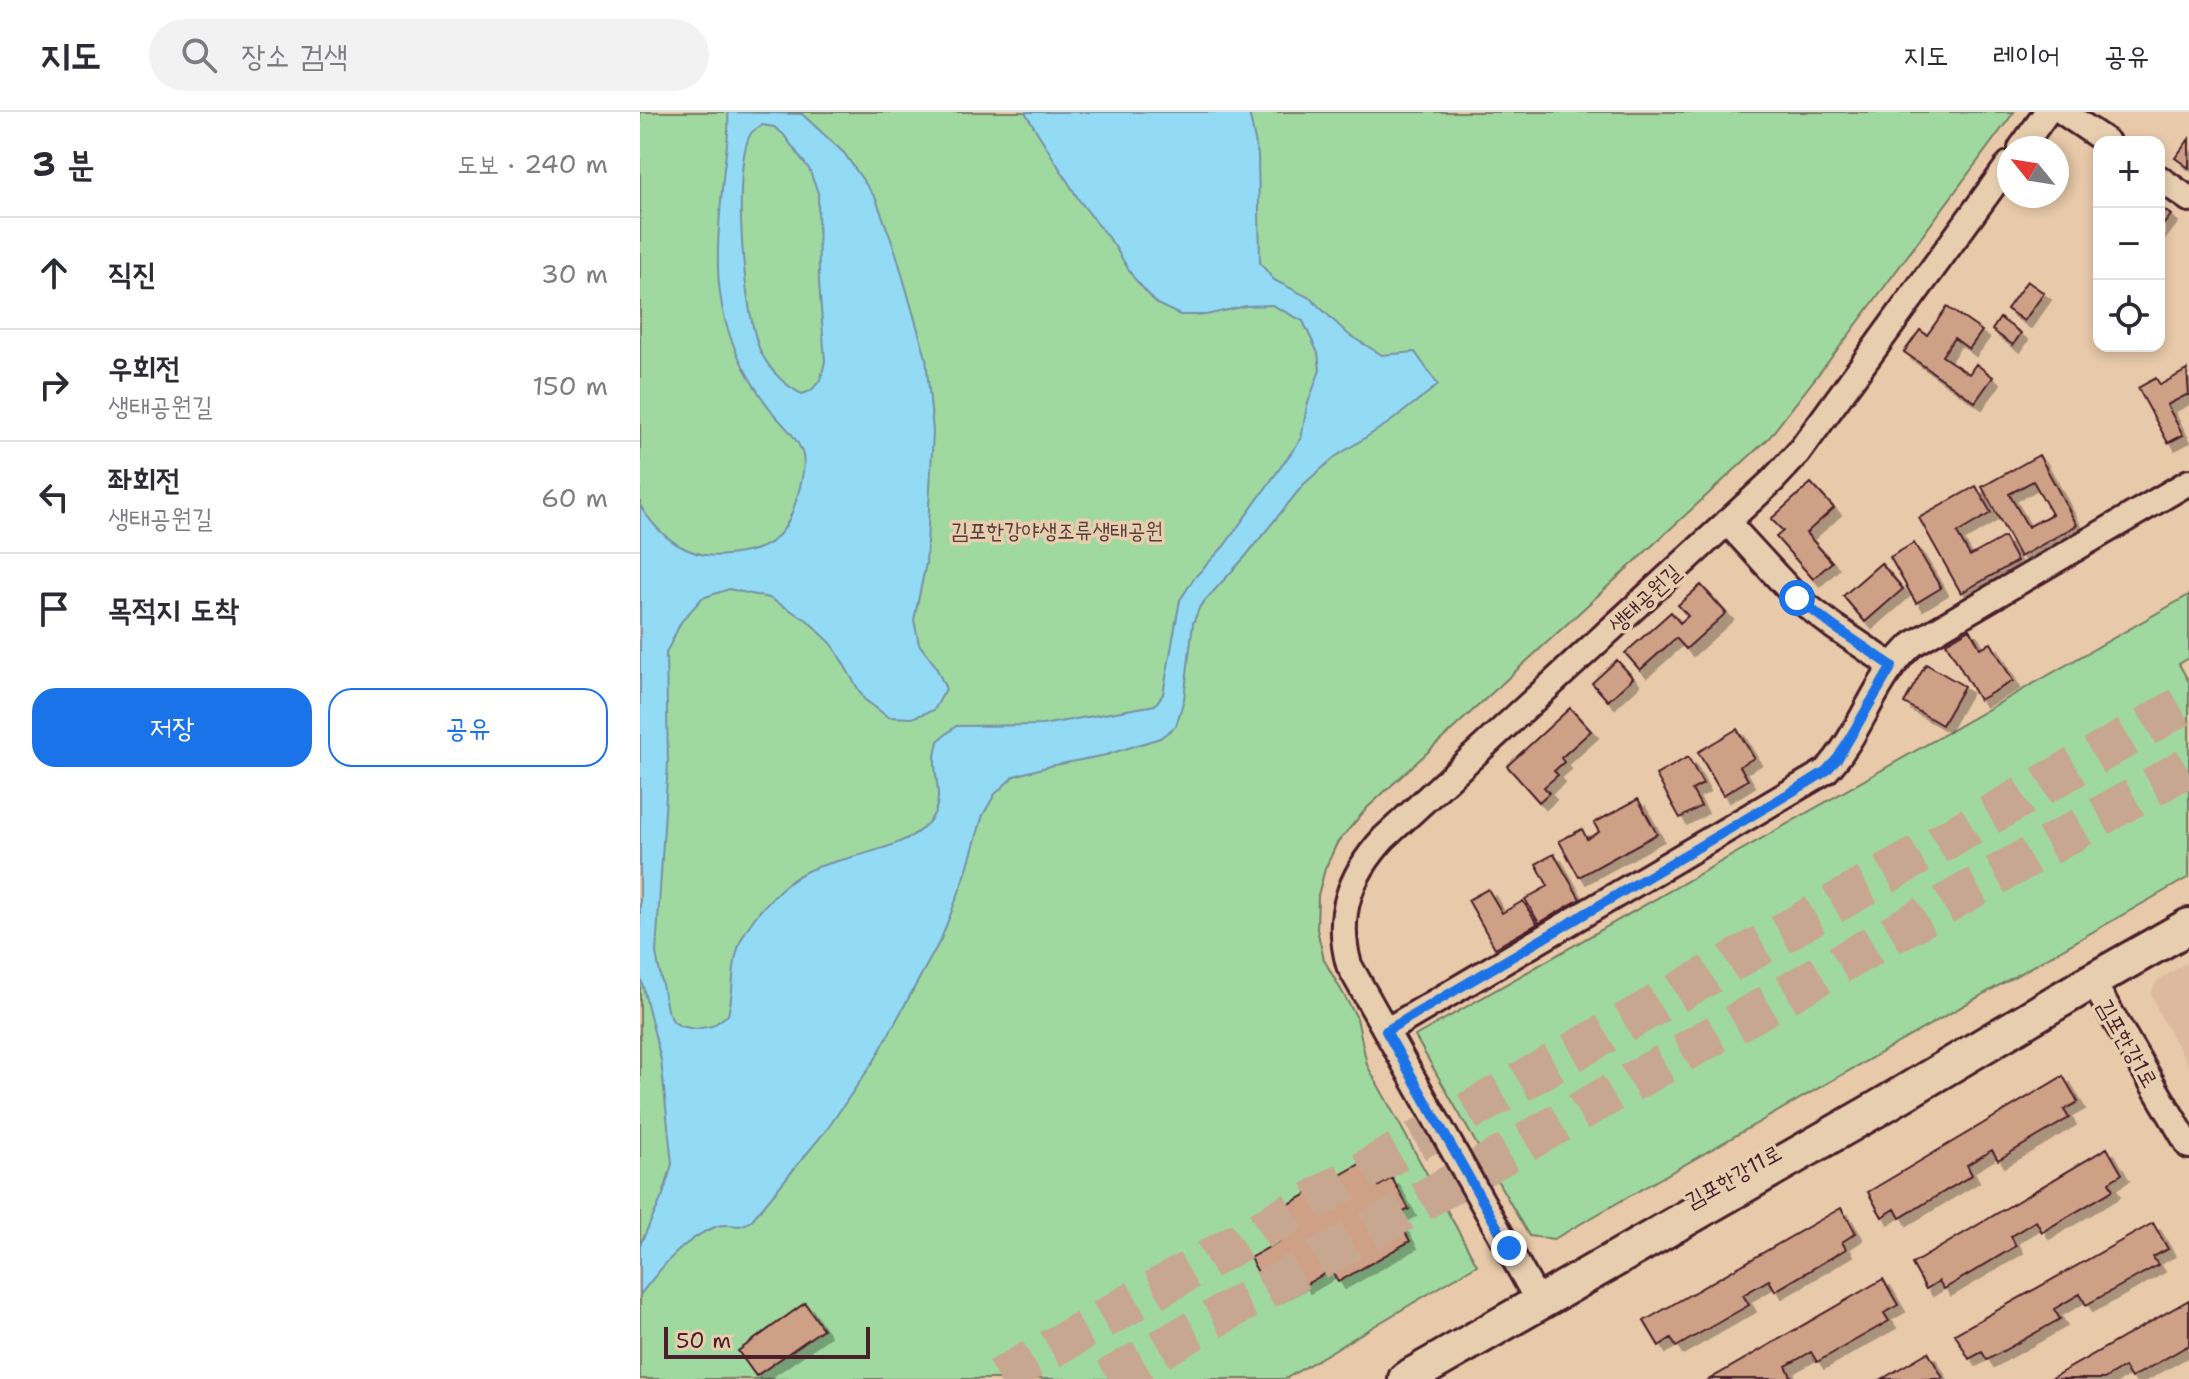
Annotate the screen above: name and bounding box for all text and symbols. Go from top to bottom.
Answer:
search box [149,19,709,91]
text: 지도 [40,29,101,80]
icon: search [177,33,221,77]
text: 장소 검색 [241,35,348,76]
text: 지도 [1903,36,1948,74]
text: 레이어 [1992,36,2060,74]
text: 공유 [2104,36,2149,74]
north arrow [1997,136,2069,208]
map controls [2093,136,2165,352]
button: + [2093,136,2165,208]
text: 3 분 [32,141,95,187]
text: 도보 · 240 m [457,146,608,181]
button: − [2093,208,2165,280]
icon: ahead [32,251,76,295]
text: 직진 [108,253,156,294]
text: 30 m [541,256,608,291]
button: locate [2093,280,2165,352]
text: 우회전 [108,347,180,388]
icon: right [32,363,76,407]
text: 150 m [532,368,608,403]
text: 생태공원길 [108,388,213,423]
text: 좌회전 [108,459,180,500]
icon: left [32,475,76,519]
text: 60 m [541,480,608,515]
text: 생태공원길 [108,500,213,535]
park label: 김포한강야생조류생태공원 [951,516,1163,545]
street label: 생태공원길 [1602,557,1687,639]
route start [1779,580,1815,616]
icon: arrive [32,587,76,631]
text: 목적지 도착 [108,589,239,630]
button: 저장 [32,688,312,767]
button: 공유 [328,688,608,767]
street label: 김포한강1로 [2091,994,2165,1093]
street label: 김포한강11로 [1680,1138,1787,1215]
route end [1491,1230,1527,1266]
scale bar [664,1323,870,1359]
text: 50 m [676,1326,731,1355]

